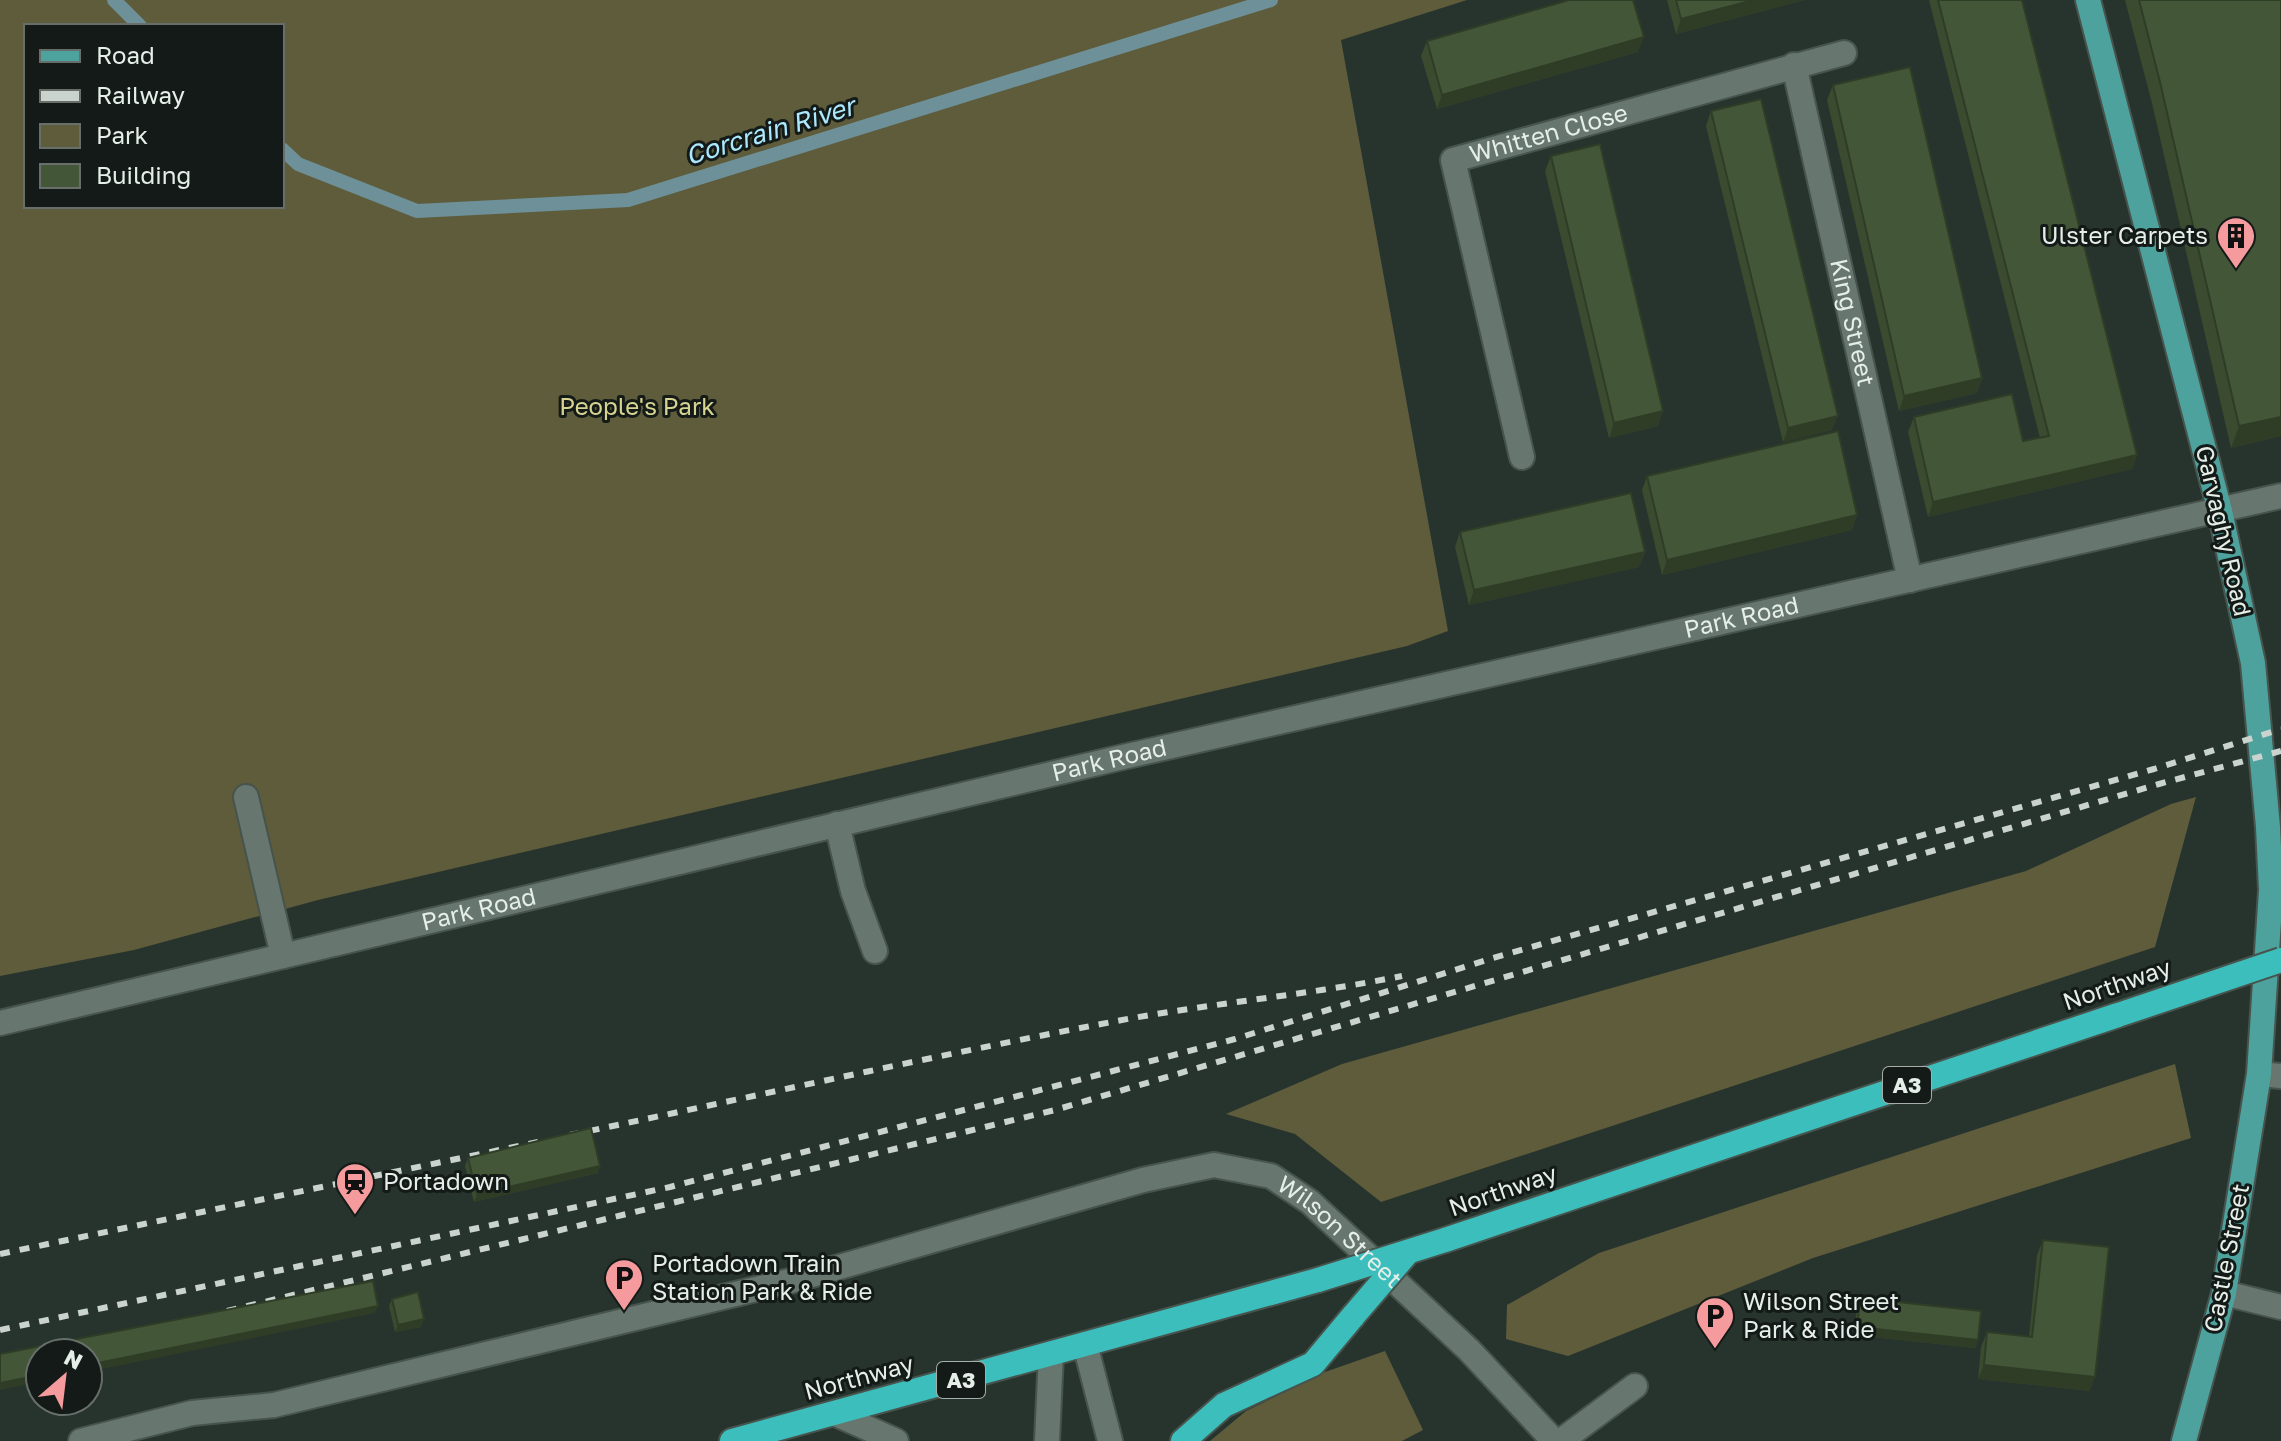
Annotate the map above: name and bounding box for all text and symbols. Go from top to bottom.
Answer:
legend [24,24,284,208]
text: Road [96,40,155,69]
text: Railway [96,80,185,109]
water label: Corcrain River [682,89,862,171]
street label: Whitten Close [1466,97,1631,168]
text: Park [96,120,148,149]
text: Building [96,160,191,189]
building icon: Ulster Carpets [2215,215,2257,270]
place label: Ulster Carpets [2041,220,2208,249]
street label: King Street [1825,256,1882,389]
park label: People's Park [559,391,715,420]
street label: Garvaghy Road [2191,443,2258,619]
street label: Park Road [1681,589,1801,643]
street label: Park Road [1049,732,1169,786]
street label: Park Road [418,881,539,936]
street label: Northway [2059,952,2174,1016]
road number: A3 [1883,1067,1931,1103]
street label: Northway [1445,1158,1560,1222]
station icon: Portadown [334,1161,376,1216]
place label: Portadown [383,1166,509,1195]
street label: Wilson Street [1273,1169,1409,1293]
street label: Castle Street [2197,1181,2254,1334]
place label: Portadown Train Station Park & Ride [652,1248,872,1305]
parking icon: Portadown Train Station Park & Ride [603,1257,645,1312]
place label: Wilson Street Park & Ride [1743,1286,1899,1343]
parking icon: Wilson Street Park & Ride [1694,1295,1736,1350]
north arrow [24,1337,104,1417]
text: N [60,1343,87,1375]
street label: Northway [801,1348,917,1405]
road number: A3 [937,1362,985,1398]

